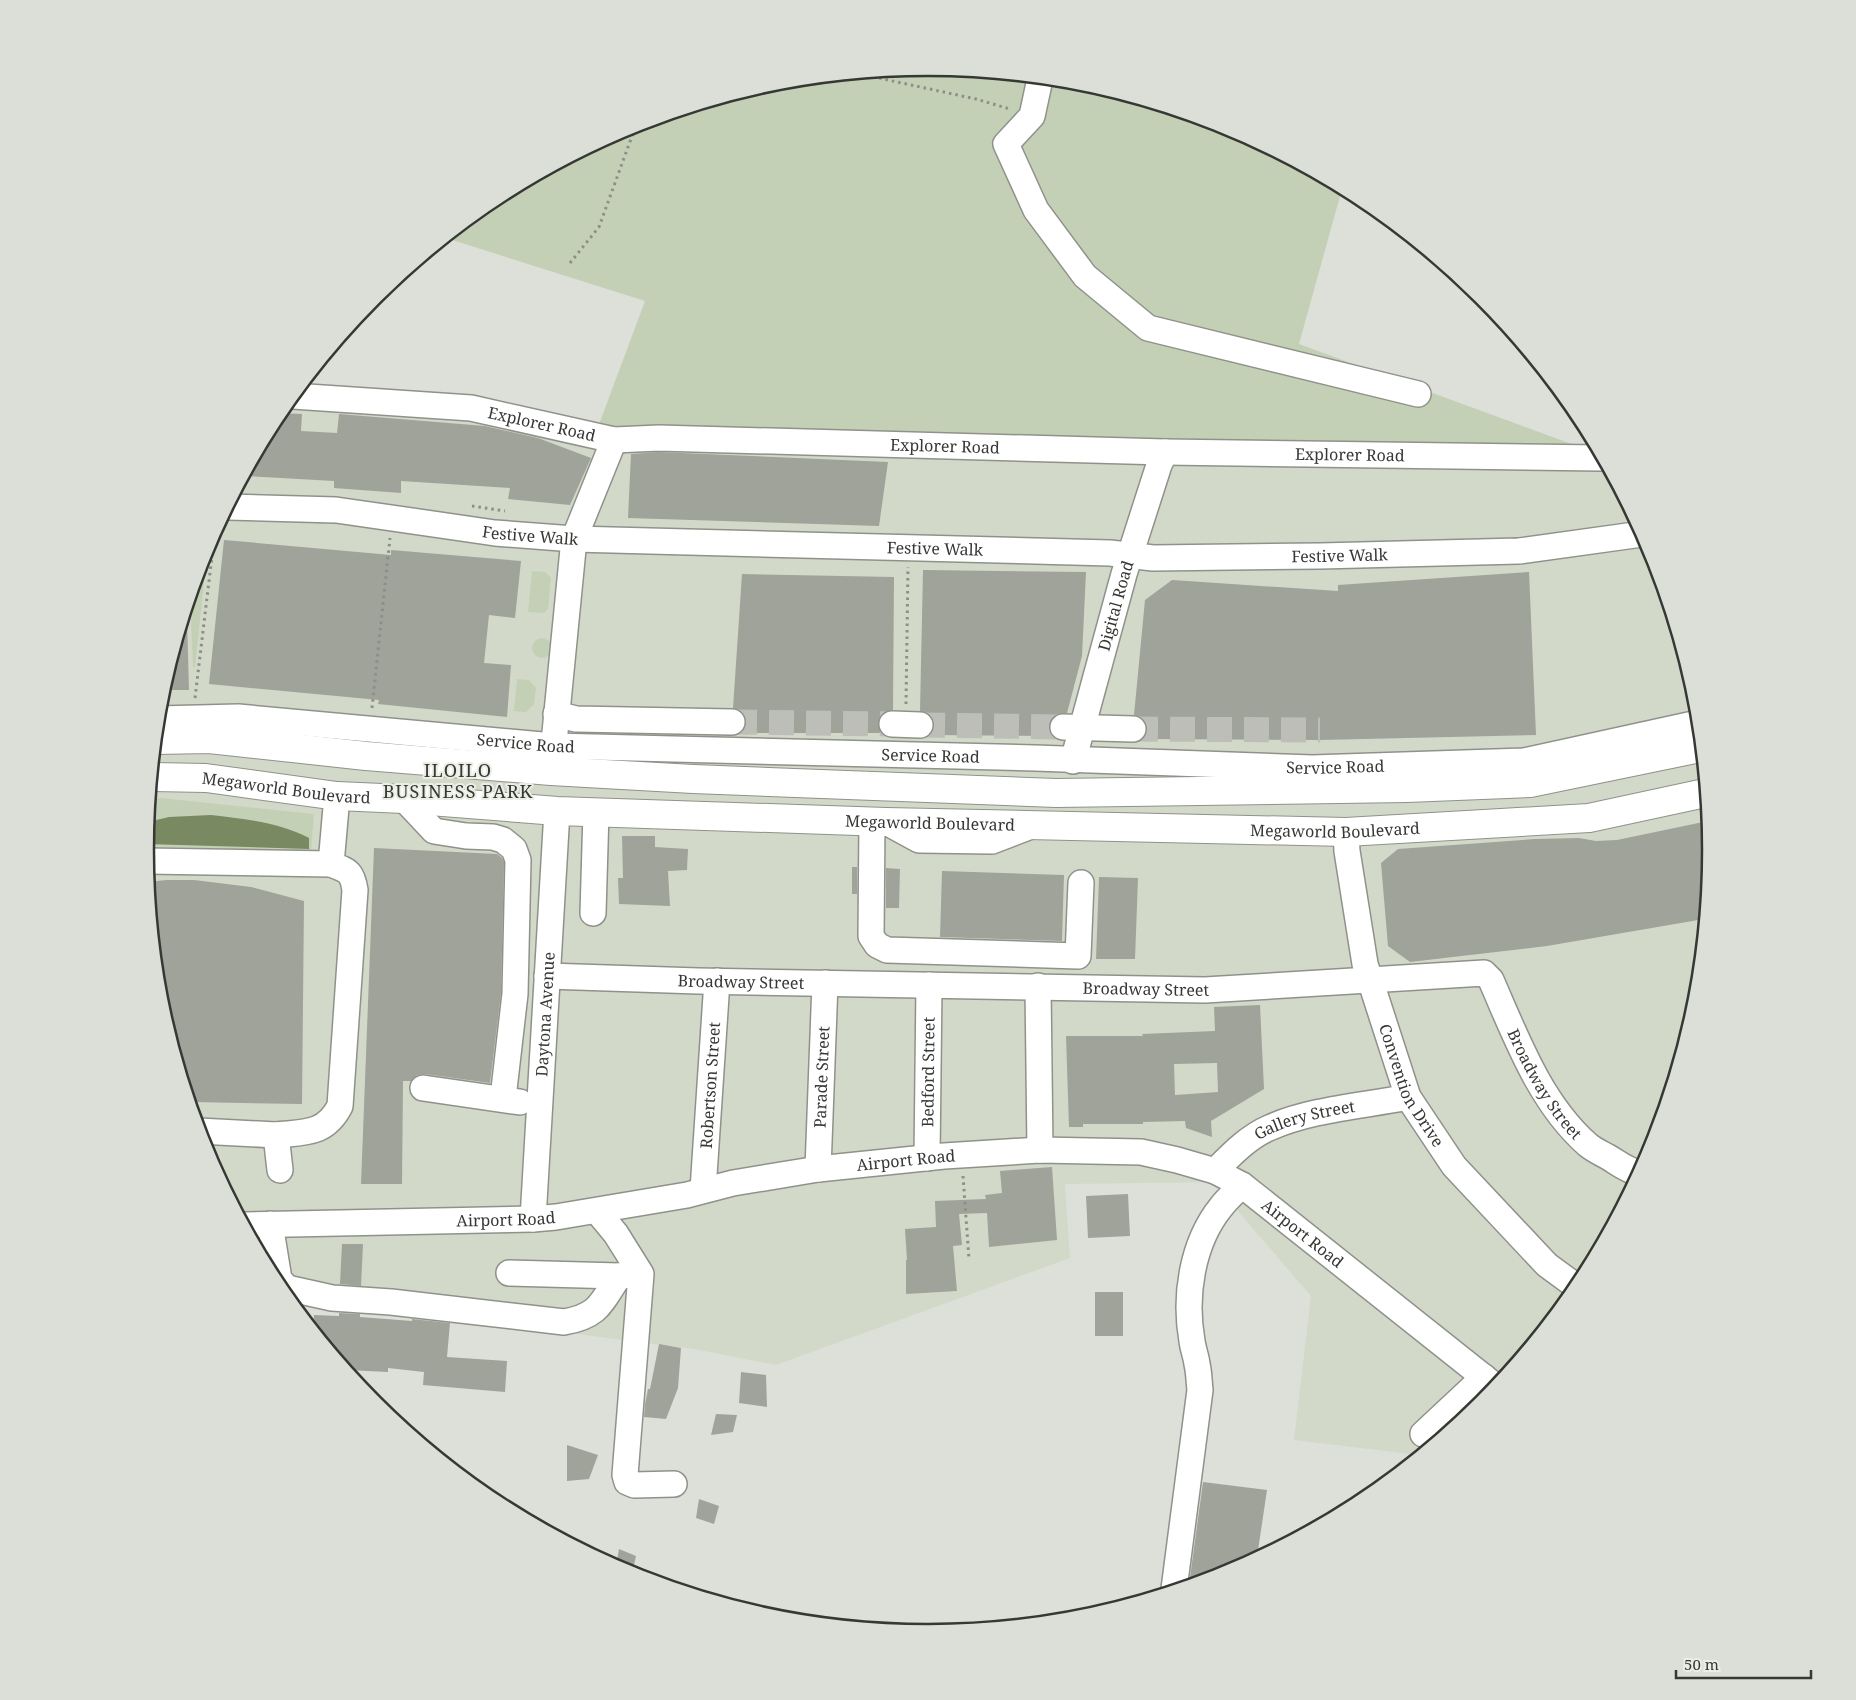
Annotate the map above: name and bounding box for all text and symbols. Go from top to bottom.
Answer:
street label: Explorer Road [486,401,598,447]
street label: Explorer Road [890,433,1000,458]
street label: Explorer Road [1295,443,1405,466]
street label: Festive Walk [481,520,580,550]
street label: Festive Walk [887,536,984,561]
street label: Festive Walk [1291,543,1389,567]
street label: Digital Road [1093,558,1139,653]
street label: Service Road [476,728,575,758]
street label: Service Road [881,743,980,768]
street label: Service Road [1286,755,1385,779]
district label: ILOILO BUSINESS PARK [383,758,533,803]
street label: Megaworld Boulevard [201,767,371,809]
street label: Megaworld Boulevard [845,810,1015,836]
street label: Megaworld Boulevard [1250,817,1421,843]
street label: Daytona Avenue [530,951,560,1077]
street label: Broadway Street [677,969,805,994]
street label: Broadway Street [1082,977,1210,1001]
street label: Bedford Street [916,1016,940,1127]
street label: Robertson Street [695,1021,725,1149]
street label: Convention Drive [1374,1021,1449,1151]
street label: Parade Street [809,1025,834,1129]
street label: Broadway Street [1502,1025,1587,1144]
street label: Gallery Street [1250,1095,1357,1145]
street label: Airport Road [856,1144,956,1176]
street label: Airport Road [1257,1194,1348,1273]
street label: Airport Road [456,1206,556,1232]
scale bar [1676,1648,1811,1680]
text: 50 m [1684,1654,1719,1674]

